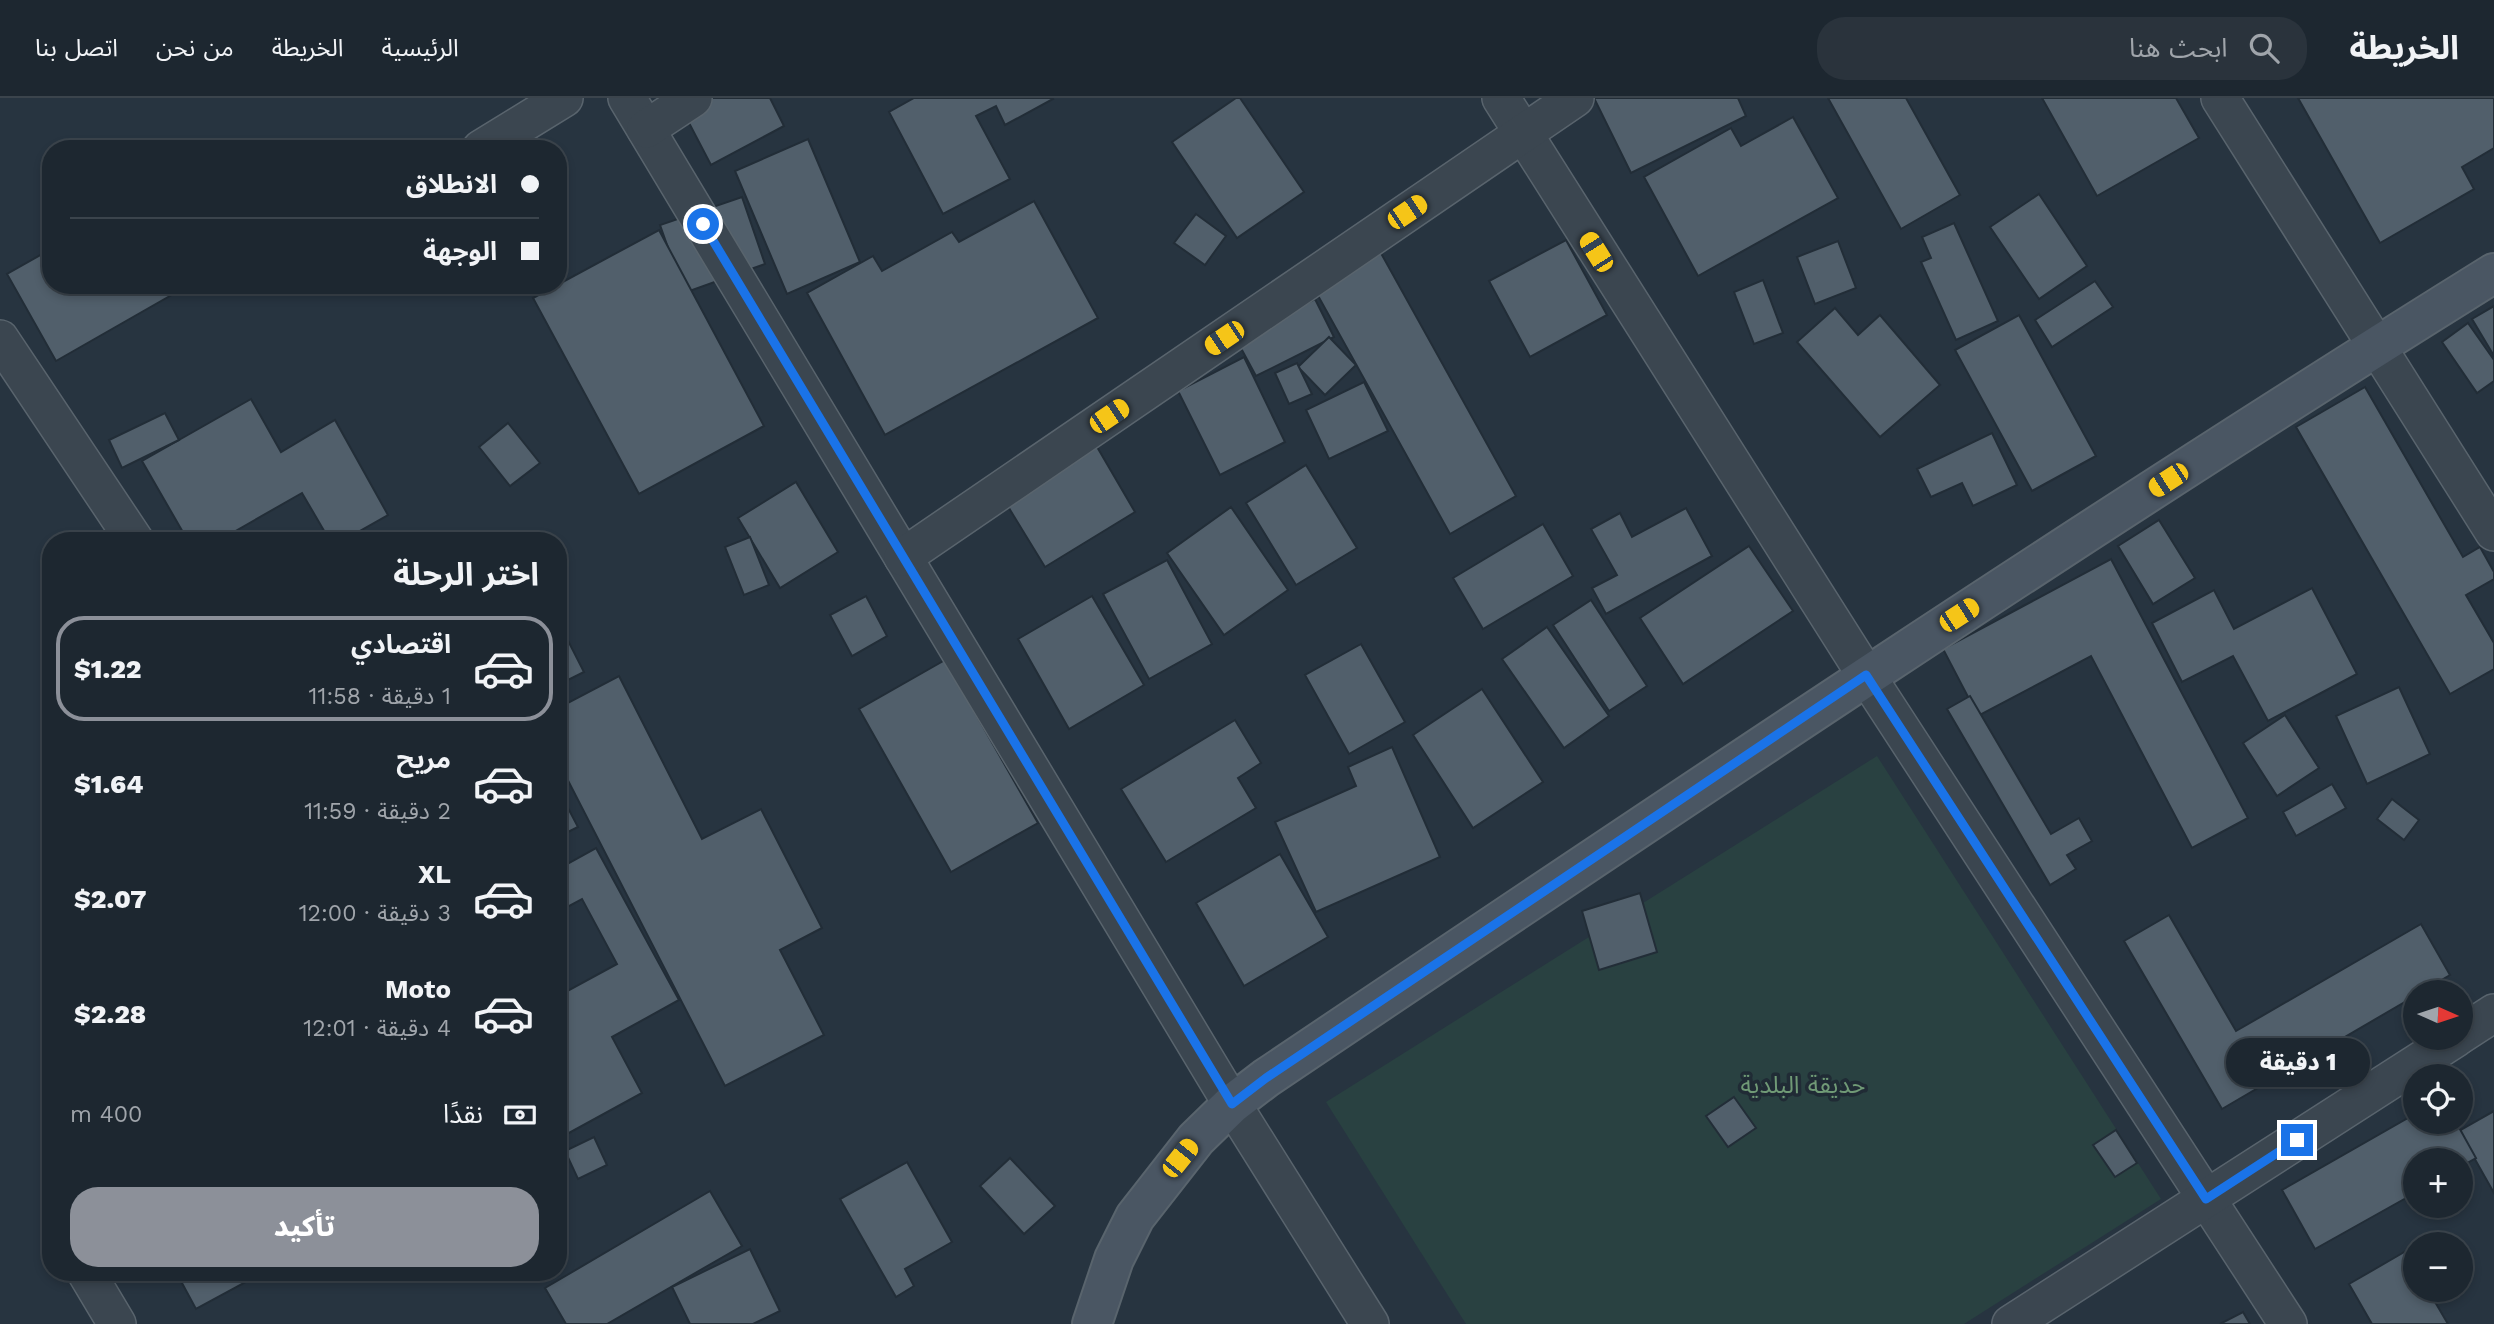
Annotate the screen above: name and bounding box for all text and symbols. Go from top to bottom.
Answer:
search box [1817,17,2307,80]
text: الخريطة [2349,28,2459,67]
icon: search [2245,29,2283,67]
text: ابحث هنا [2129,33,2227,63]
text: اتصل بنا [35,34,118,62]
text: من نحن [156,34,234,62]
text: الخريطة [272,34,344,62]
text: الرئيسية [382,34,459,62]
text: الانطلاق [406,169,497,199]
car [1384,192,1431,232]
route start [687,208,719,240]
car [1576,229,1617,275]
text: الوجهة [423,236,497,266]
car [1201,318,1248,358]
car [1086,396,1133,436]
car [2145,460,2192,500]
text: اختر الرحلة [393,555,539,593]
car [1936,595,1983,635]
text: اقتصادي [351,629,451,659]
icon: car [472,637,535,700]
text: $1.22 [74,654,141,684]
text: 1 دقيقة · 11:58 [309,683,451,710]
text: مريح [396,744,451,774]
icon: car [472,752,535,815]
text: $1.64 [74,769,143,799]
text: 2 دقيقة · 11:59 [304,798,451,825]
text: XL [418,859,451,889]
icon: car [472,867,535,930]
text: $2.07 [74,884,147,914]
text: 3 دقيقة · 12:00 [299,900,451,927]
text: Moto [385,974,451,1004]
north arrow [2403,980,2473,1050]
map controls [2403,980,2473,1302]
icon: car [472,982,535,1045]
text: $2.28 [74,999,146,1029]
text: 4 دقيقة · 12:01 [303,1015,451,1042]
callout: 1 دقيقة [2225,1038,2369,1088]
text: 1 دقيقة [2260,1049,2336,1076]
button: locate [2403,1064,2473,1134]
park label: حديقة البلدية [1741,1071,1865,1099]
icon: cash [501,1096,539,1134]
text: نقدًا [443,1099,483,1129]
text: 400 m [70,1101,142,1128]
route end [2281,1124,2313,1156]
car [1159,1135,1202,1181]
button: + [2403,1148,2473,1218]
button: تأكيد [70,1187,539,1267]
button: − [2403,1232,2473,1302]

